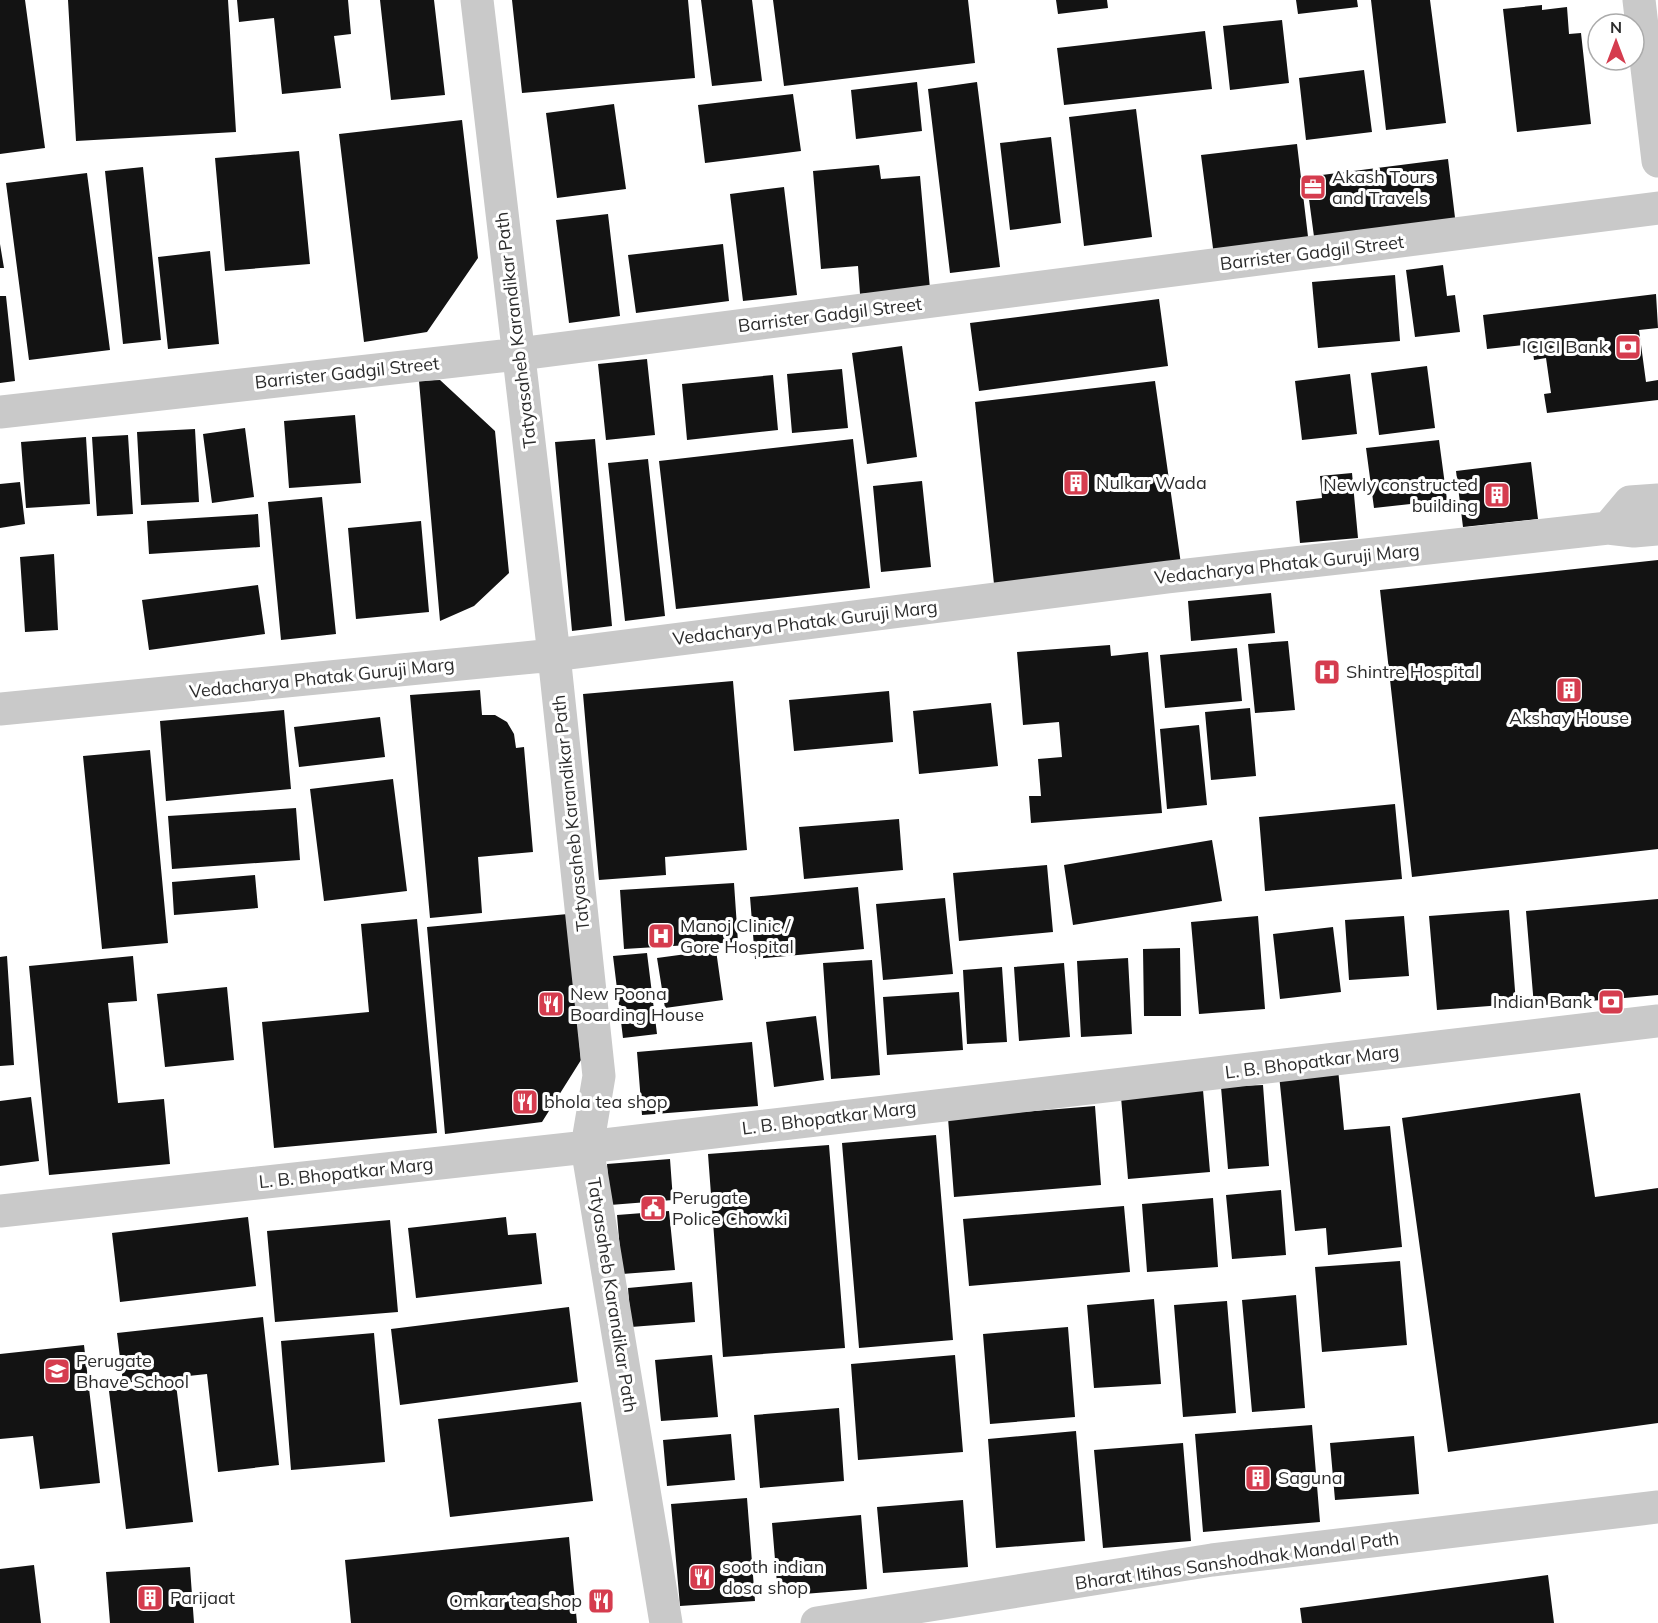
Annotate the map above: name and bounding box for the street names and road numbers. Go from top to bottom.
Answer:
street label: Tatyasaheb Karandikar Path [490,211,541,449]
street label: Barrister Gadgil Street [1219,230,1405,275]
street label: Barrister Gadgil Street [737,292,923,337]
street label: Barrister Gadgil Street [254,351,440,394]
street label: Vedacharya Phatak Guruji Marg [1153,538,1421,589]
street label: Vedacharya Phatak Guruji Marg [671,595,939,650]
street label: Vedacharya Phatak Guruji Marg [188,652,456,703]
street label: Tatyasaheb Karandikar Path [547,694,594,932]
street label: L. B. Bhopatkar Marg [1223,1039,1400,1084]
street label: L. B. Bhopatkar Marg [740,1095,917,1140]
street label: L. B. Bhopatkar Marg [258,1152,434,1193]
street label: Tatyasaheb Karandikar Path [583,1176,642,1414]
street label: Bharat Itihas Sanshodhak Mandal Path [1074,1526,1400,1595]

